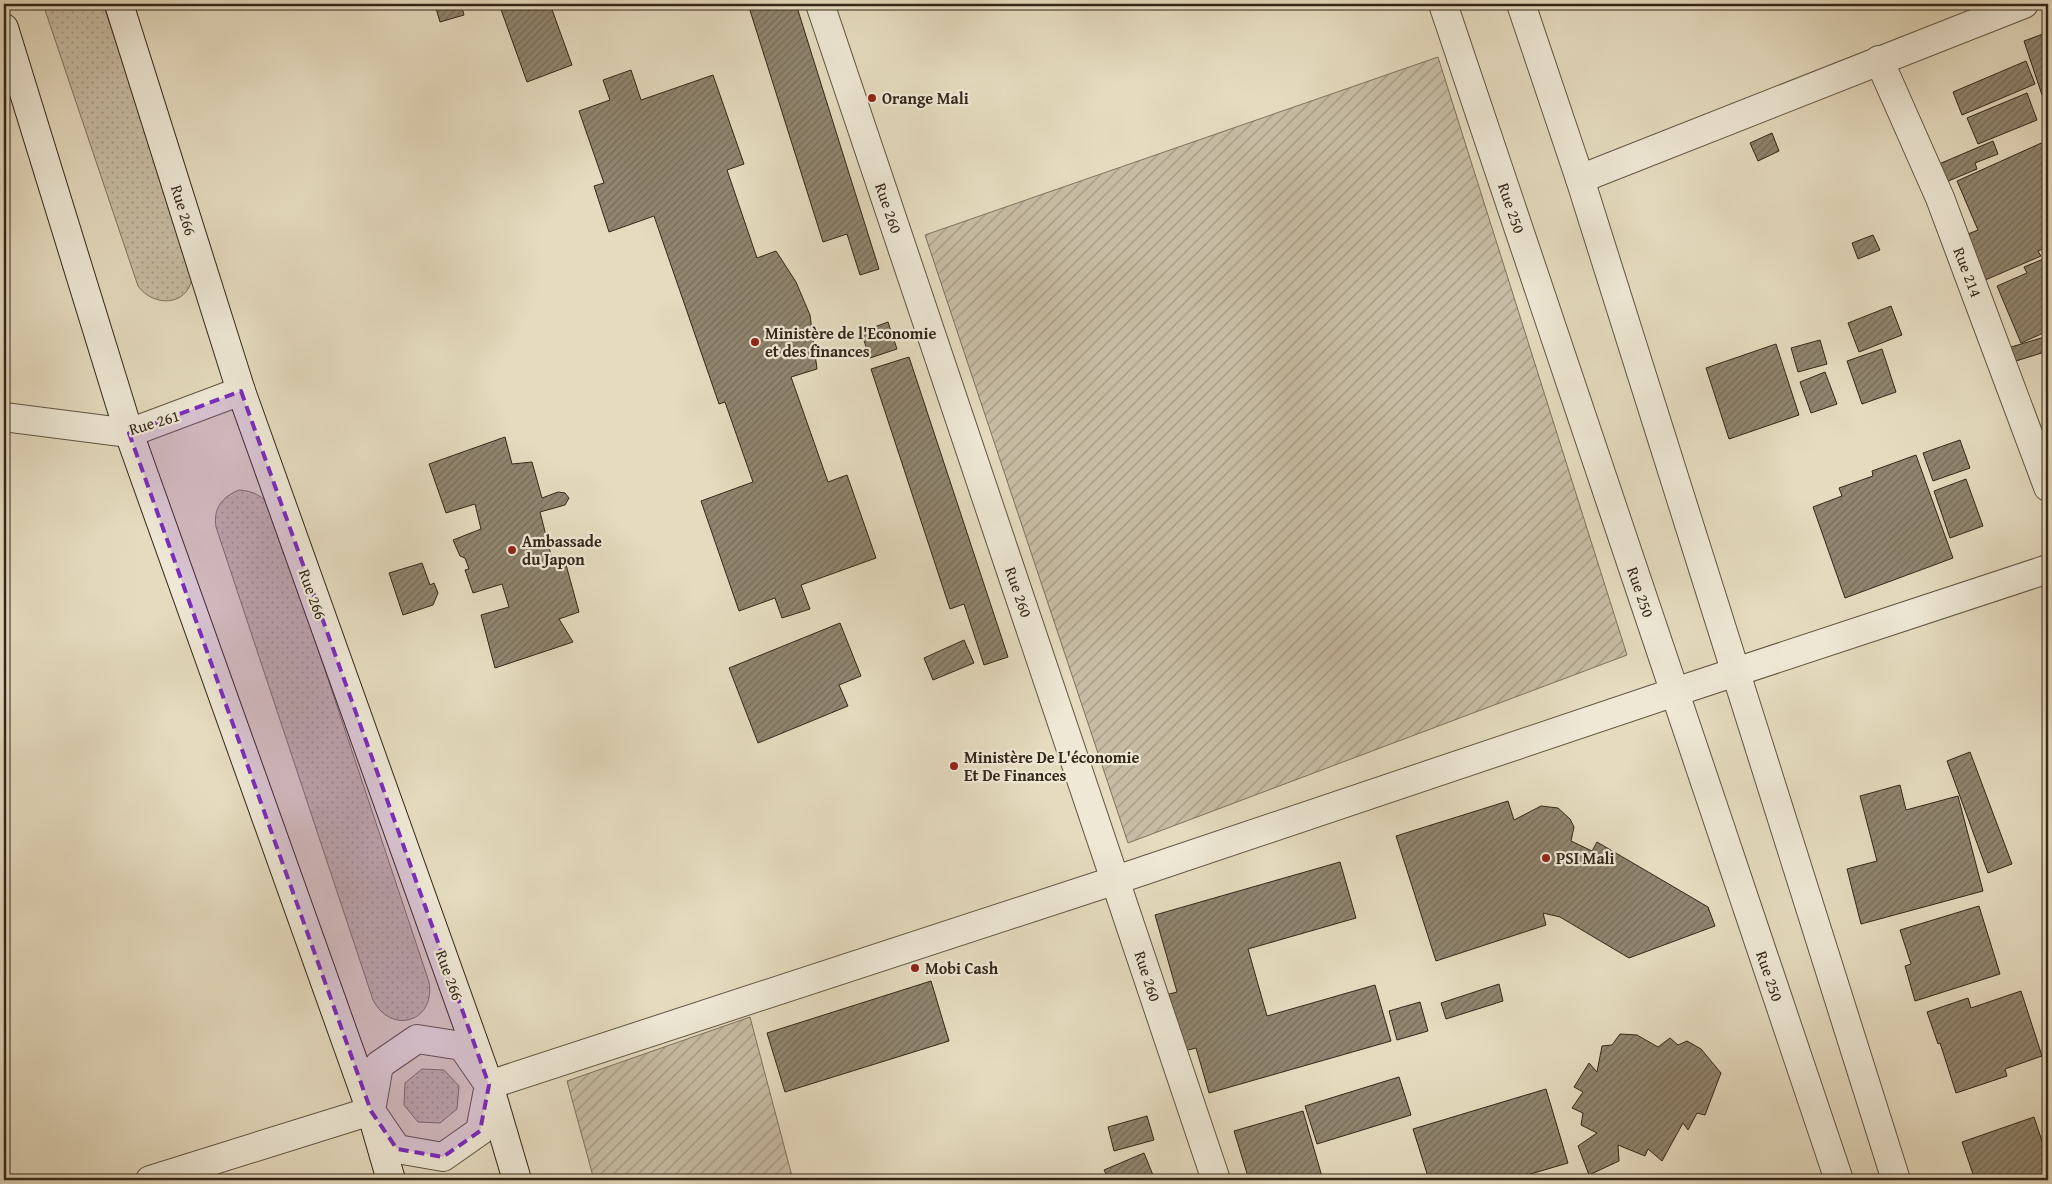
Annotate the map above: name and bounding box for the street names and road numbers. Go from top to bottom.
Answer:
street label: Rue 260 [869,180,909,237]
street label: Rue 250 [1492,180,1532,237]
street label: Rue 266 [165,182,203,239]
street label: Rue 214 [1947,243,1989,301]
street label: Rue 261 [126,403,182,441]
street label: Rue 260 [999,564,1039,621]
street label: Rue 250 [1621,564,1661,621]
street label: Rue 266 [293,565,333,623]
street label: Rue 266 [430,946,470,1004]
street label: Rue 260 [1129,948,1168,1005]
street label: Rue 250 [1750,948,1790,1005]

